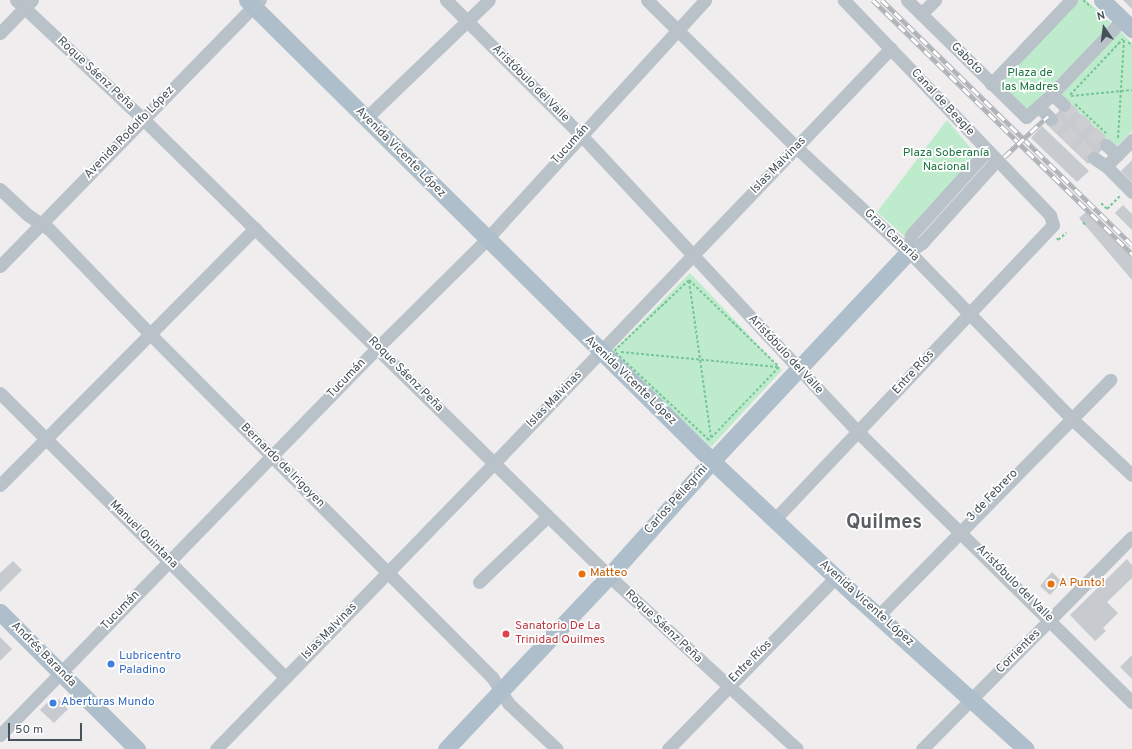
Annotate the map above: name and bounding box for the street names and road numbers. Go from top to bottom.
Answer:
street label: Roque Sáenz Peña [53,35,137,113]
street label: Gaboto [947,40,985,78]
street label: Aristóbulo del Valle [488,42,572,126]
street label: Canal de Beagle [907,66,977,140]
street label: Avenida Rodolfo López [82,84,178,182]
street label: Avenida Vicente López [352,105,448,201]
street label: Tucumán [549,122,593,168]
street label: Islas Malvinas [748,135,810,197]
street label: Gran Canaria [860,207,922,265]
street label: Aristóbulo del Valle [744,312,826,398]
street label: Avenida Vicente López [581,333,679,429]
street label: Roque Sáenz Peña [364,334,446,416]
street label: Entre Ríos [890,348,938,398]
street label: Tucumán [325,356,369,402]
street label: Islas Malvinas [524,369,586,431]
street label: Bernardo de Irigoyen [237,421,327,511]
street label: Carlos Pellegrini [642,462,712,538]
street label: 3 de Febrero [965,467,1021,525]
street label: Manuel Quintana [106,498,180,572]
street label: Aristóbulo del Valle [972,542,1056,626]
street label: Avenida Vicente López [816,558,916,650]
street label: Tucumán [99,588,143,634]
street label: Roque Sáenz Peña [621,588,705,666]
street label: Islas Malvinas [299,601,361,663]
street label: Andrés Baranda [7,619,79,691]
street label: Corrientes [994,627,1044,677]
street label: Entre Ríos [727,638,775,686]

